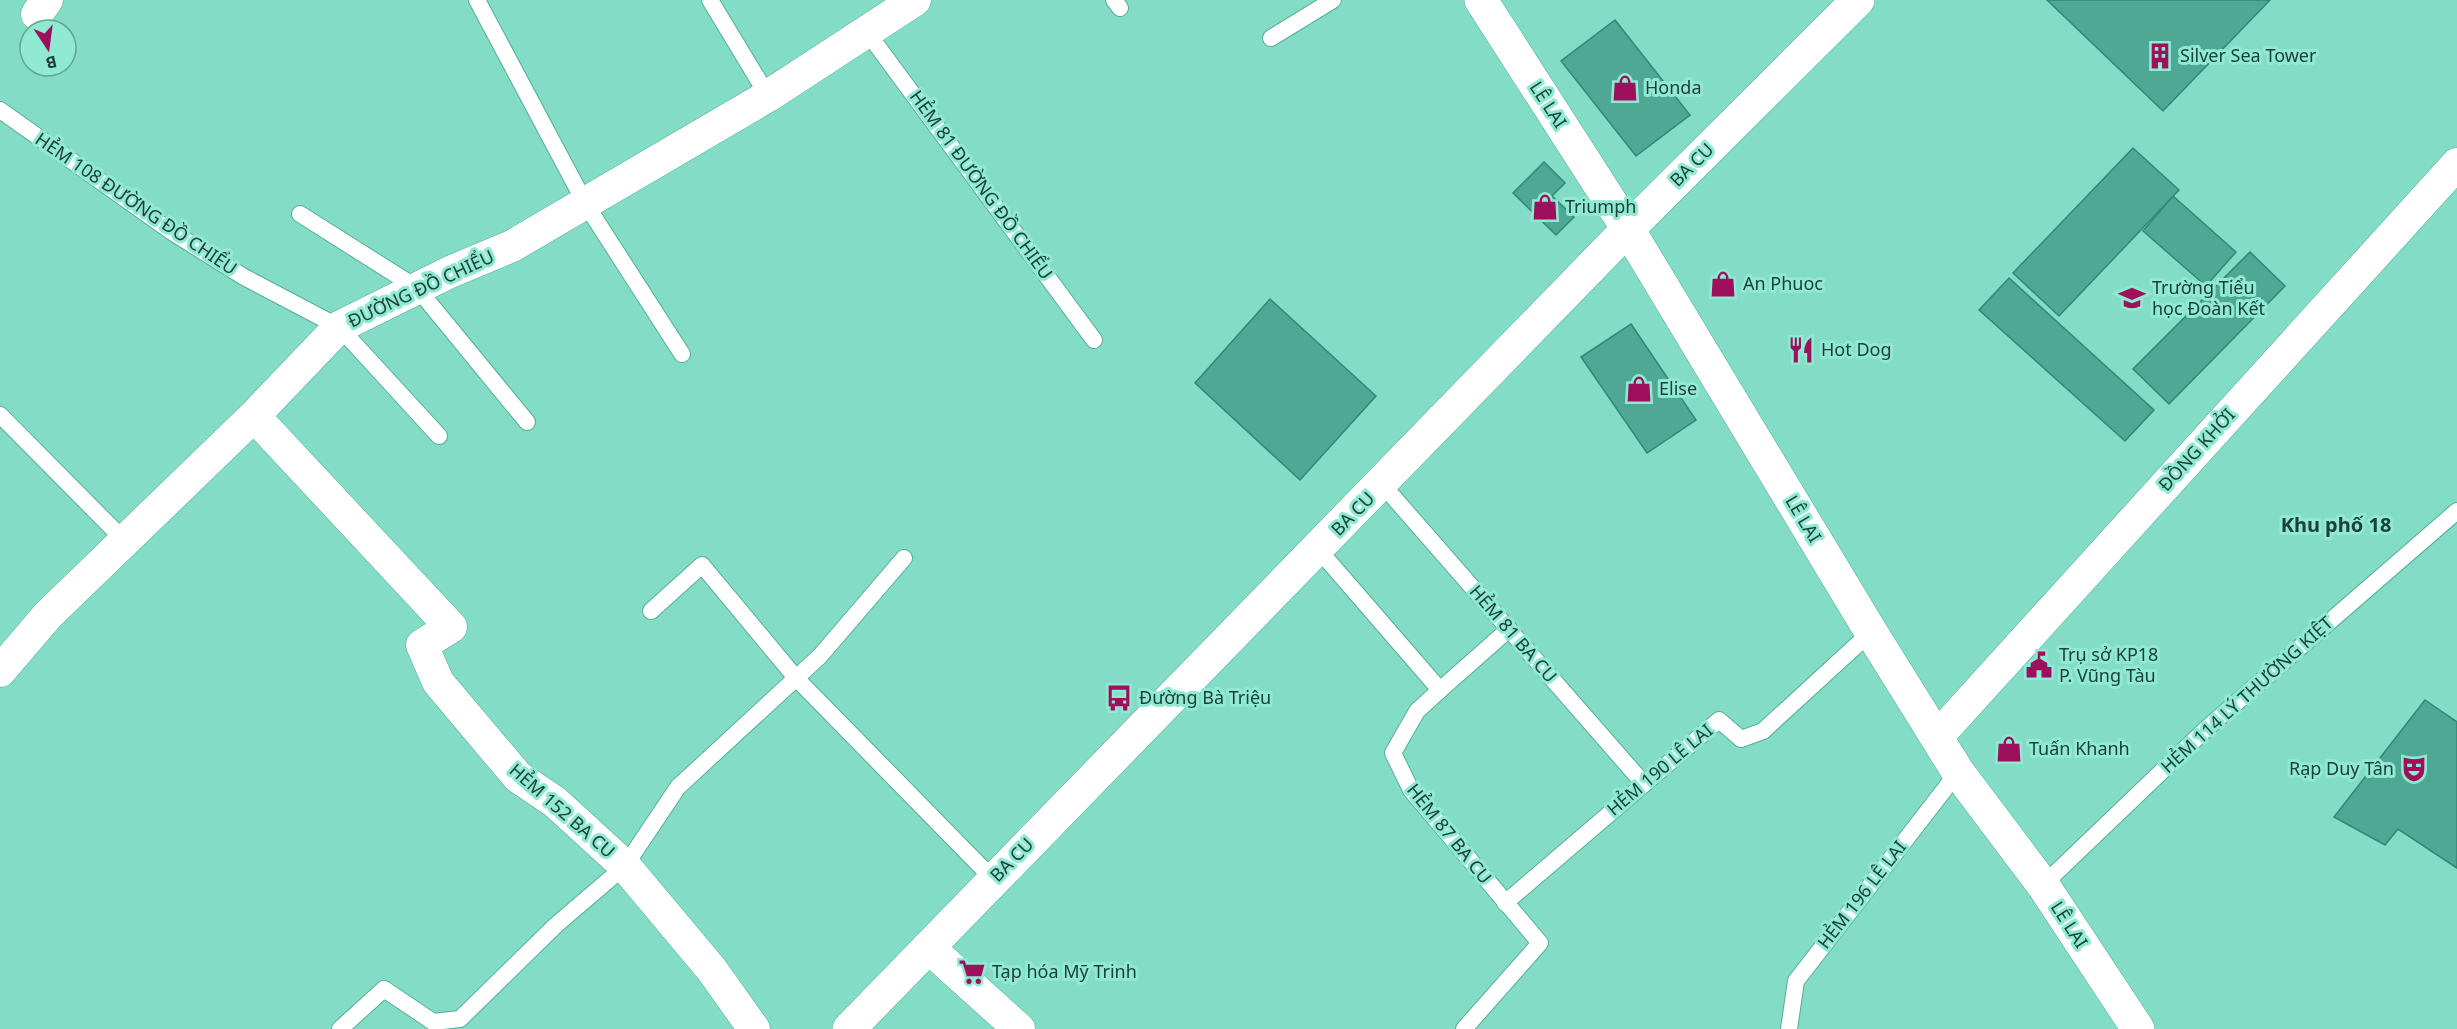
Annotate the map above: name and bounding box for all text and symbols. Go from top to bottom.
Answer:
north arrow [18,18,78,78]
building icon: Silver Sea Tower [2145,41,2175,71]
place label: Silver Sea Tower [2180,43,2317,67]
text: B [44,51,59,75]
shop icon: Honda [1610,73,1640,103]
place label: Honda [1645,75,1702,99]
street label: LÊ LAI [1525,76,1573,132]
street label: HẺM 81 ĐƯỜNG ĐỒ CHIỂU [905,85,1059,284]
street label: HẺM 108 ĐƯỜNG ĐỒ CHIỂU [31,127,242,280]
street label: BA CU [1664,137,1718,191]
shop icon: Triumph [1530,192,1560,222]
place label: Triumph [1565,194,1636,218]
street label: ĐƯỜNG ĐỒ CHIỂU [344,244,497,332]
shop icon: An Phuoc [1708,269,1738,299]
place label: An Phuoc [1743,271,1823,295]
place label: Trường Tiểu học Đoàn Kết [2152,275,2266,320]
school or university icon: Trường Tiểu học Đoàn Kết [2117,283,2147,313]
restaurant icon: Hot Dog [1786,335,1816,365]
place label: Hot Dog [1821,337,1892,361]
shop icon: Elise [1624,374,1654,404]
place label: Elise [1659,376,1697,400]
street label: ĐỒNG KHỞI [2153,403,2240,496]
street label: BA CU [1325,486,1379,540]
street label: LÊ LAI [1780,490,1827,547]
district label: Khu phố 18 [2281,511,2391,538]
street label: HẺM 81 BA CU [1465,579,1563,687]
street label: HẺM 114 LÝ THƯỜNG KIỆT [2155,610,2337,778]
place label: Trụ sở KP18 P. Vũng Tàu [2059,642,2158,687]
public building icon: Trụ sở KP18 P. Vũng Tàu [2024,650,2054,680]
bus stop icon: Đường Bà Triệu [1104,683,1134,713]
place label: Đường Bà Triệu [1139,685,1271,709]
street label: HẺM 190 LÊ LAI [1601,718,1717,821]
shop icon: Tuấn Khanh [1994,734,2024,764]
place label: Tuấn Khanh [2029,736,2130,760]
theatre icon: Rạp Duy Tân [2399,754,2429,784]
place label: Rạp Duy Tân [2289,756,2394,780]
street label: HẺM 152 BA CU [505,758,620,863]
street label: HẺM 87 BA CU [1402,778,1498,888]
street label: BA CU [984,832,1038,886]
street label: HẺM 196 LÊ LAI [1811,835,1911,953]
street label: LÊ LAI [2046,896,2094,952]
supermarket icon: Tạp hóa Mỹ Trinh [957,957,987,987]
place label: Tạp hóa Mỹ Trinh [992,959,1137,983]

